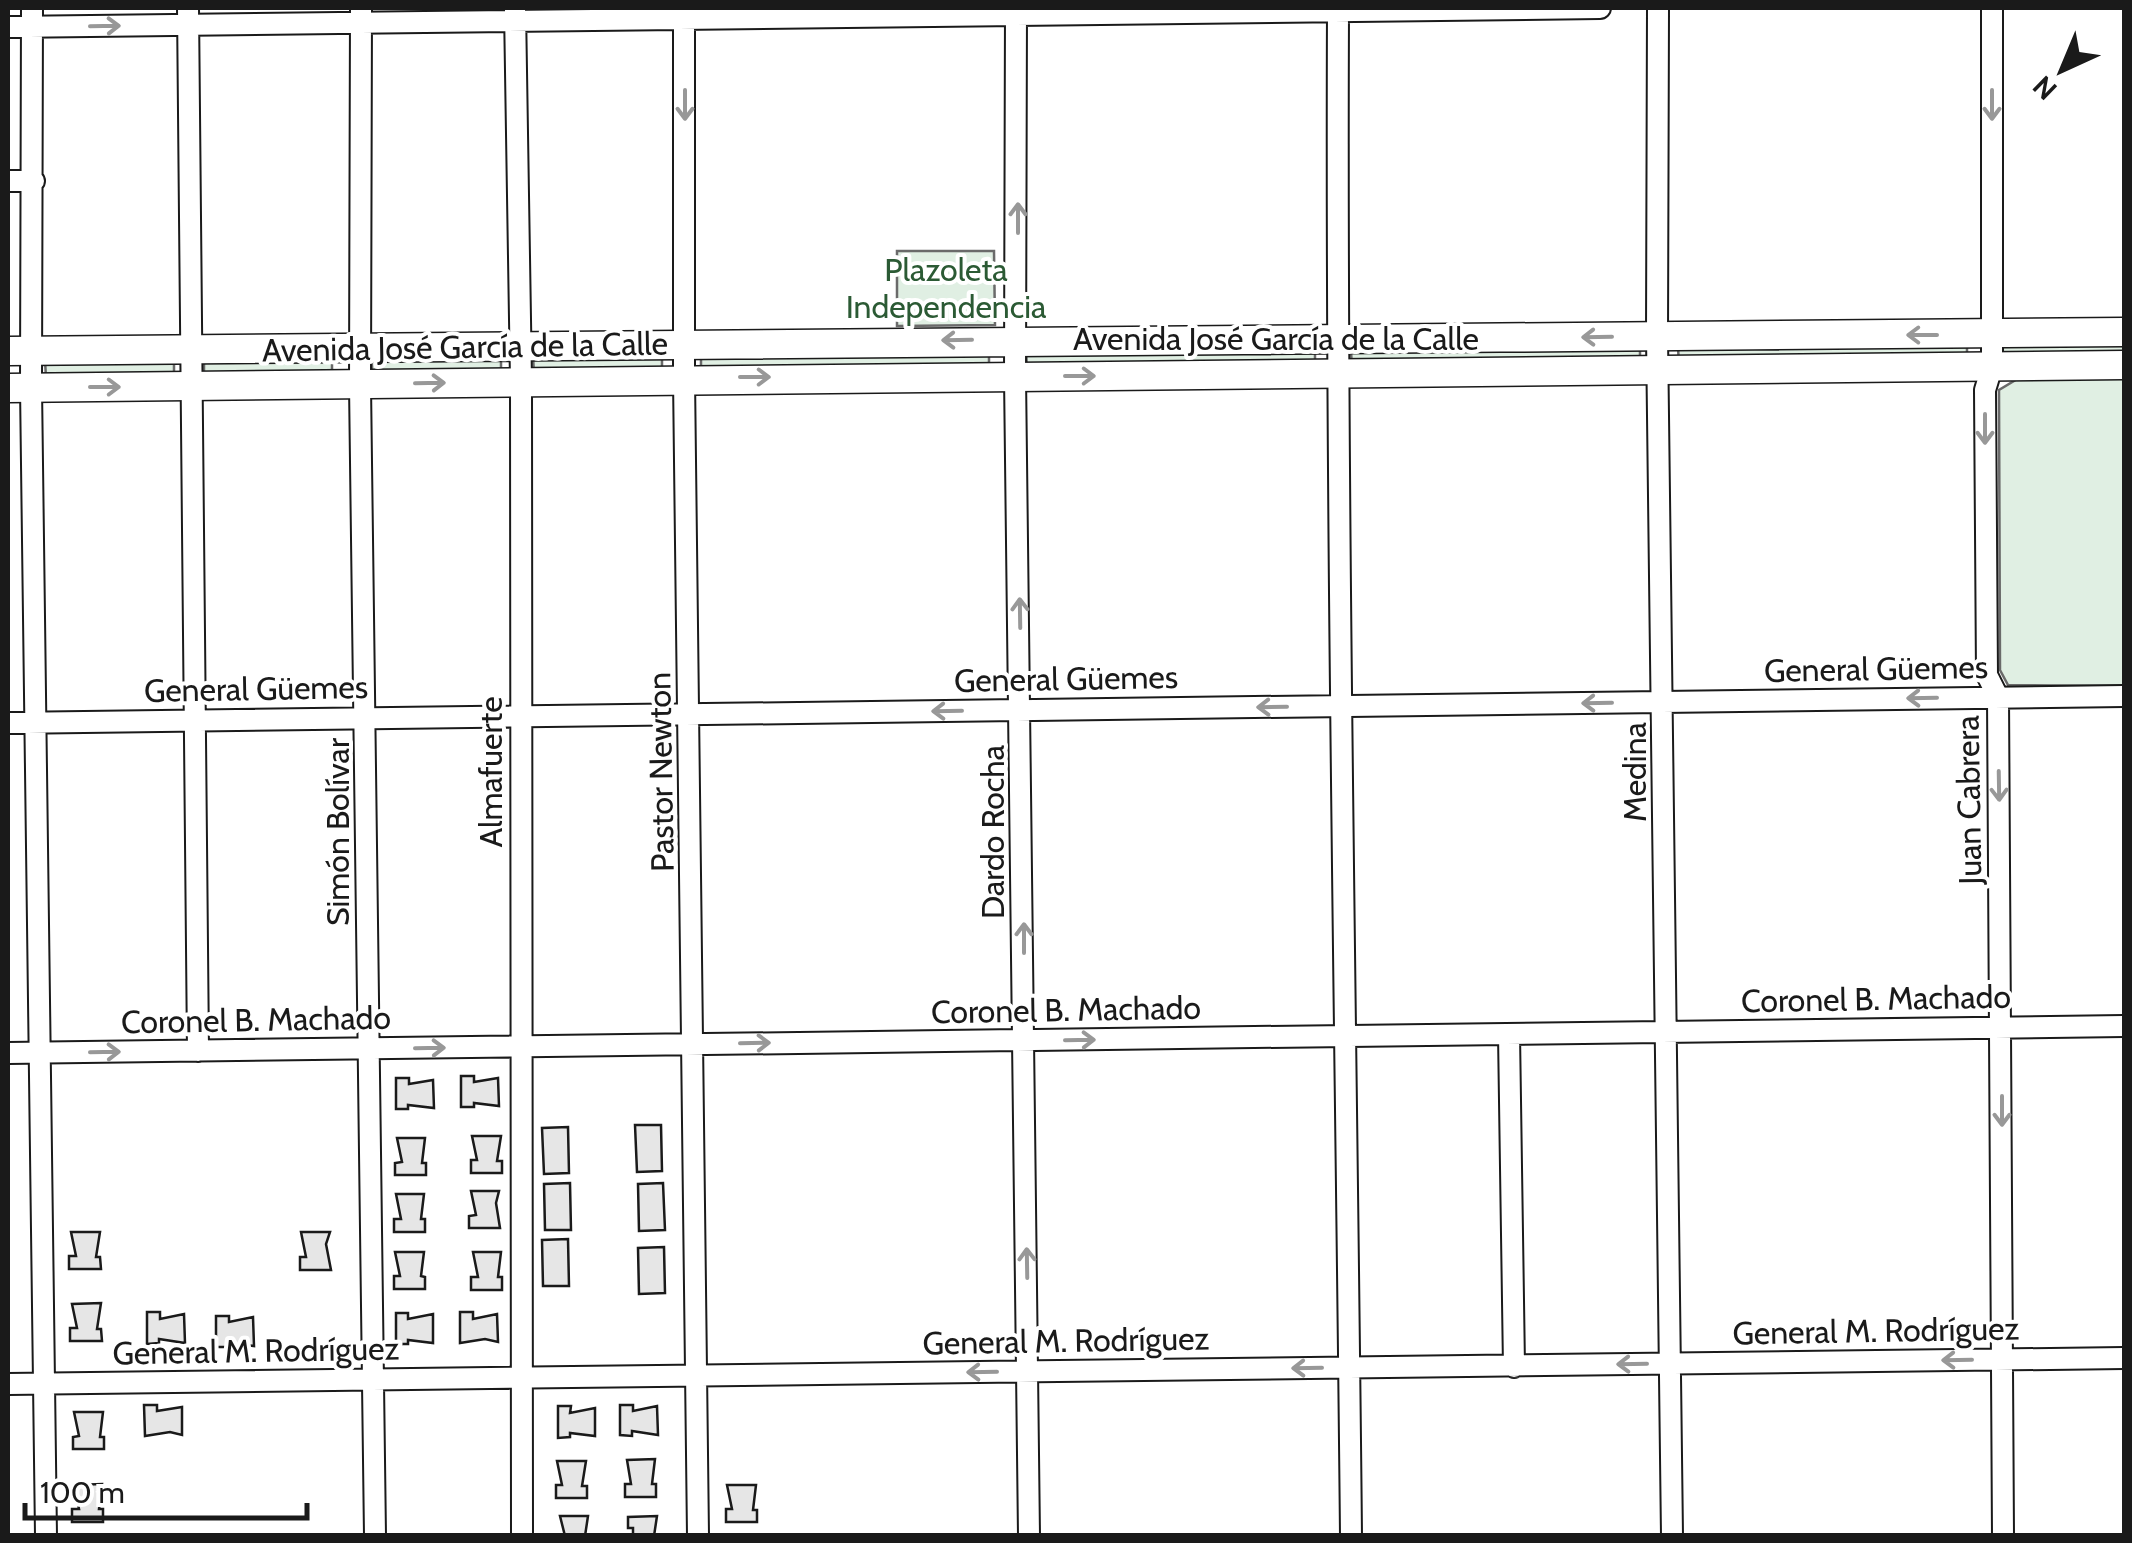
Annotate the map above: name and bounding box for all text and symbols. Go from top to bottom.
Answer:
one-way arrow [88,16,120,36]
north arrow [2012,20,2112,120]
text: N [2026,69,2064,107]
one-way arrow [676,88,694,120]
one-way arrow [1982,88,2002,120]
one-way arrow [1008,203,1027,235]
park label: Plazoleta Independencia [846,250,1047,326]
street label: Avenida José García de la Calle [1073,319,1479,358]
street label: Avenida José García de la Calle [262,323,668,370]
one-way arrow [1907,326,1940,344]
one-way arrow [1582,328,1614,346]
one-way arrow [942,330,974,350]
one-way arrow [1062,366,1095,386]
one-way arrow [738,368,770,386]
one-way arrow [413,374,445,393]
one-way arrow [88,378,120,396]
one-way arrow [1976,412,1994,444]
one-way arrow [1010,598,1030,630]
street label: General Güemes [1764,647,1988,690]
street label: General Güemes [954,657,1178,700]
street label: General Güemes [144,667,368,710]
street label: Pastor Newton [639,672,682,872]
one-way arrow [1907,689,1939,708]
one-way arrow [1582,693,1614,712]
street label: Almafuerte [471,696,510,848]
one-way arrow [1257,697,1289,716]
one-way arrow [932,702,964,720]
street label: Juan Cabrera [1948,714,1989,886]
street label: Medina [1615,721,1654,822]
street label: Simón Bolívar [318,737,357,926]
street label: Dardo Rocha [973,744,1012,919]
one-way arrow [1990,768,2008,801]
one-way arrow [1014,923,1034,956]
street label: Coronel B. Machado [1741,977,2011,1020]
street label: Coronel B. Machado [931,988,1201,1031]
street label: Coronel B. Machado [121,998,391,1041]
one-way arrow [1063,1030,1095,1049]
one-way arrow [738,1034,770,1053]
one-way arrow [413,1038,445,1057]
one-way arrow [88,1042,120,1062]
one-way arrow [1992,1094,2012,1126]
one-way arrow [1018,1248,1036,1280]
street label: General M. Rodríguez [1732,1308,2020,1353]
street label: General M. Rodríguez [922,1318,1210,1363]
street label: General M. Rodríguez [112,1328,400,1373]
one-way arrow [1942,1350,1974,1370]
one-way arrow [1617,1355,1649,1374]
one-way arrow [1292,1358,1324,1378]
one-way arrow [967,1362,1000,1382]
scale bar [25,1458,308,1520]
text: 100 m [40,1474,125,1511]

